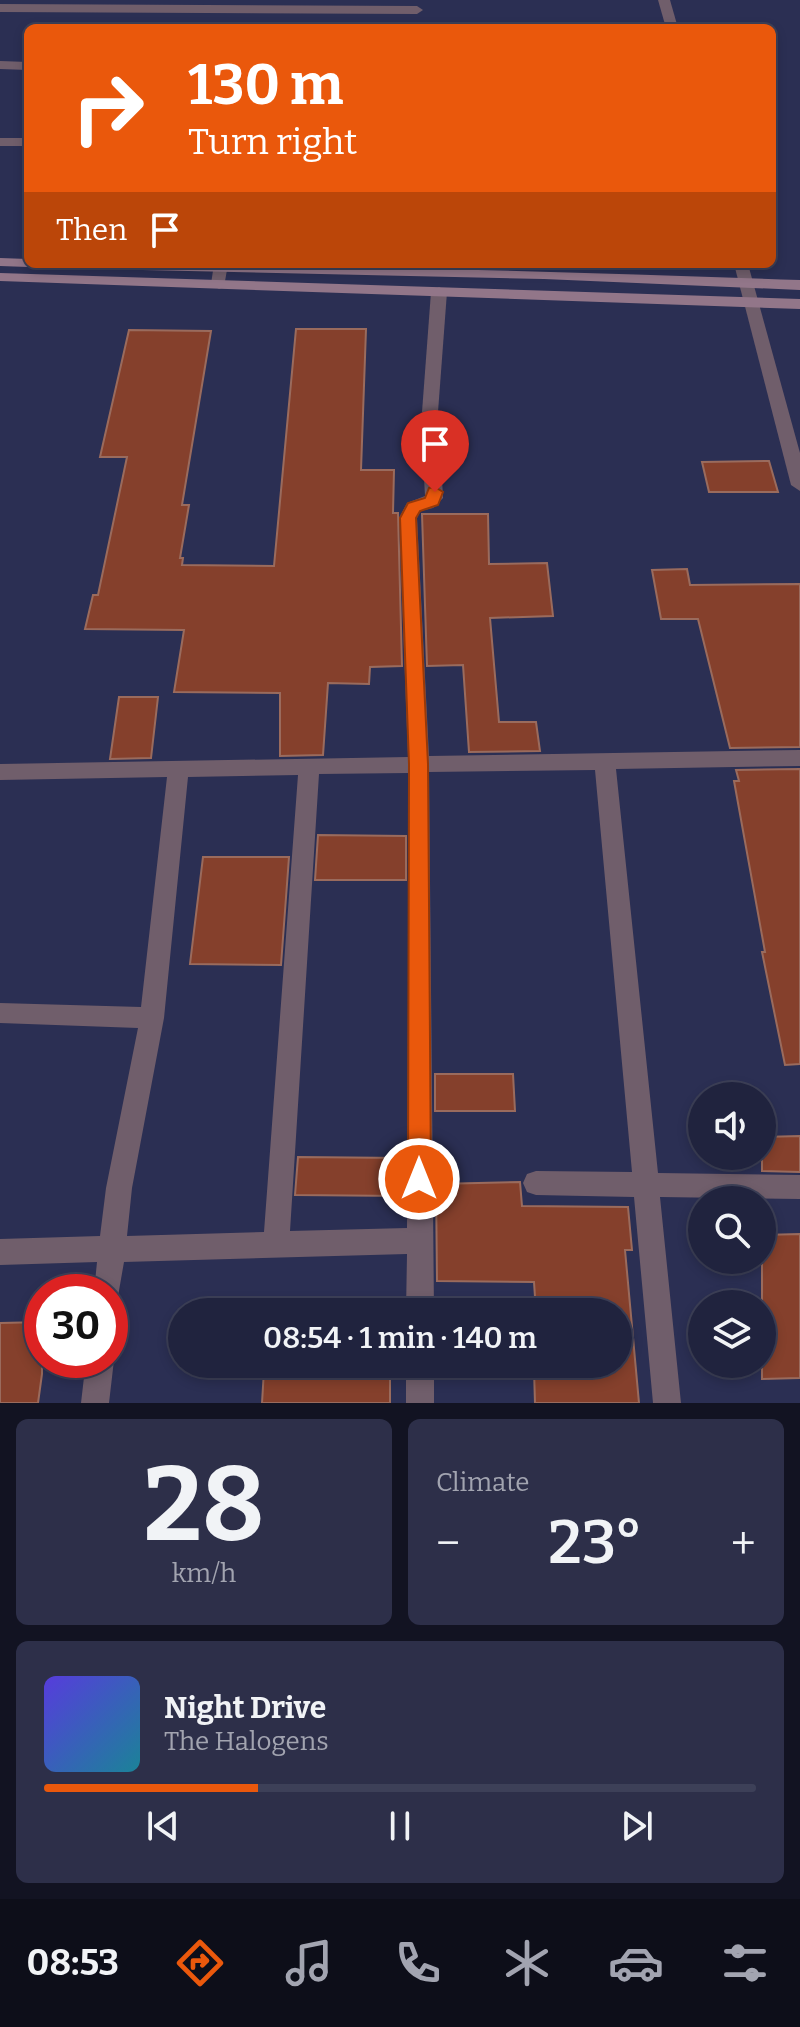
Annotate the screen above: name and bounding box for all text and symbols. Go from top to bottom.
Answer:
text: 130 m [188,52,344,119]
icon: right [56,56,160,160]
text: Turn right [188,120,357,164]
icon: arrive [143,208,187,252]
text: Then [56,212,127,248]
pin [401,410,469,492]
icon: arrive [413,422,457,466]
map controls [688,1082,776,1378]
button: sound [688,1082,776,1170]
position arrow [377,1137,461,1221]
button: search [688,1186,776,1274]
speed limit sign: 30 [24,1274,128,1378]
button: layers [688,1290,776,1378]
text: 08:54 · 1 min · 140 m [263,1320,537,1356]
text: 28 [143,1443,265,1568]
text: Climate [436,1467,530,1498]
text: 23° [548,1507,643,1579]
text: − [436,1517,460,1570]
text: + [731,1517,756,1570]
text: km/h [172,1558,236,1589]
text: Night Drive [164,1690,326,1726]
text: The Halogens [164,1726,329,1757]
icon: previous [141,1804,185,1848]
icon: pause [378,1804,422,1848]
icon: next [615,1804,659,1848]
icon: directions [172,1935,228,1991]
icon: music [281,1935,337,1991]
icon: phone [390,1935,446,1991]
icon: climate [499,1935,555,1991]
icon: car [608,1935,664,1991]
icon: filters [717,1935,773,1991]
text: 08:53 [27,1941,119,1985]

